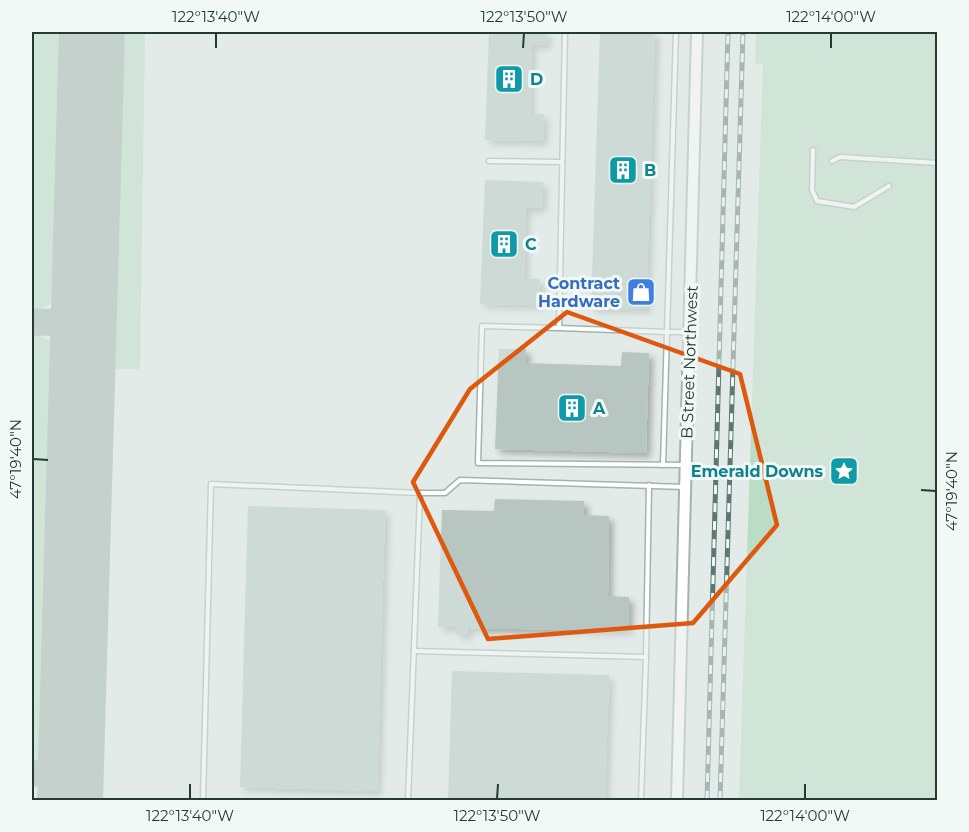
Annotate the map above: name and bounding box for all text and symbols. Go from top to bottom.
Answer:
text: 122°13'40"W [172,7,260,26]
text: 122°13'50"W [480,7,568,26]
text: 122°14'00"W [786,7,876,26]
building icon: D [493,63,525,95]
place label: D [530,70,543,89]
building icon: B [607,154,639,186]
place label: B [644,161,656,180]
building icon: C [488,228,520,260]
place label: C [525,235,537,254]
place label: Contract Hardware [538,274,620,311]
shop icon: Contract Hardware [625,276,657,308]
street label: B Street Northwest [677,285,702,439]
building icon: A [556,392,588,424]
place label: A [592,399,606,418]
text: 47°19'40"N [6,419,25,499]
text: 47°19'40"N [942,451,961,531]
place icon: Emerald Downs [828,455,860,487]
place label: Emerald Downs [691,462,823,481]
text: 122°13'40"W [146,806,234,825]
text: 122°13'50"W [453,806,541,825]
text: 122°14'00"W [760,806,850,825]

